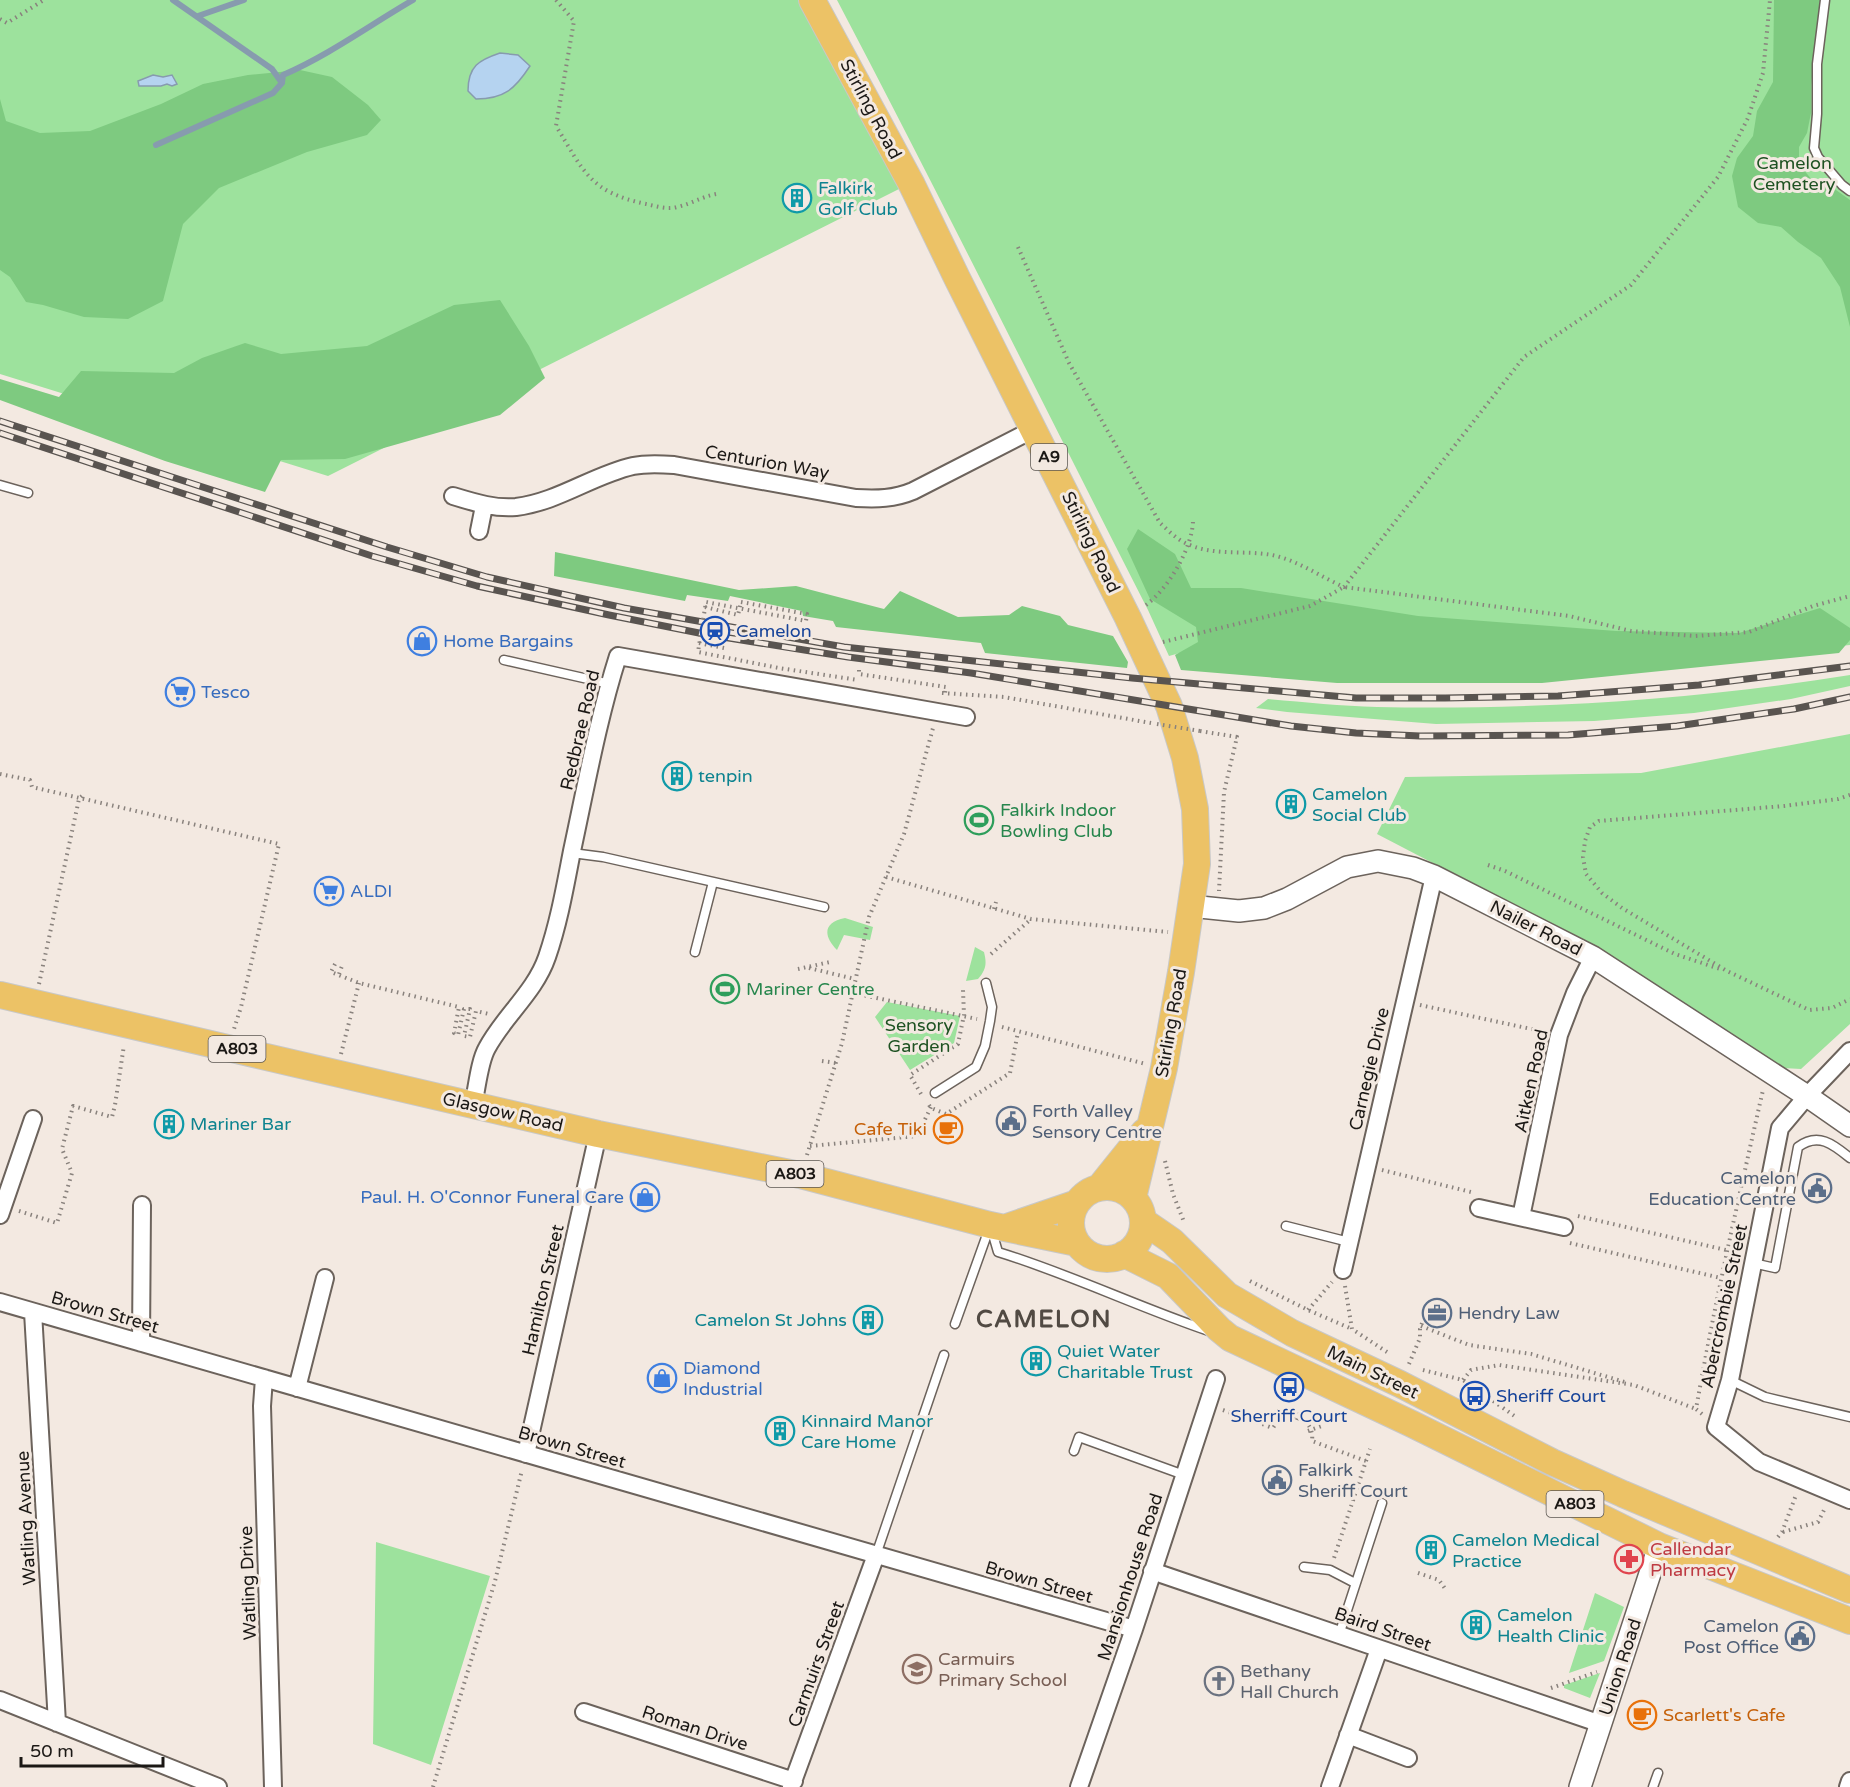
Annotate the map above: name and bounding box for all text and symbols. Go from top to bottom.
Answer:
street label: Stirling Road [835,55,907,163]
park label: Camelon Cemetery [1753,152,1836,195]
place label: Falkirk Golf Club [818,177,898,220]
building icon: Falkirk Golf Club [781,182,813,214]
street label: Centurion Way [703,440,831,484]
road number: A9 [1031,444,1067,470]
street label: Stirling Road [1057,488,1125,596]
station icon: Camelon [699,615,731,647]
place label: Camelon [736,620,812,642]
shop icon: Home Bargains [406,625,438,657]
place label: Home Bargains [443,630,573,652]
street label: Redbrae Road [555,668,605,792]
supermarket icon: Tesco [164,676,196,708]
place label: Tesco [201,681,250,703]
building icon: tenpin [661,760,693,792]
place label: tenpin [698,765,753,787]
place label: Camelon Social Club [1312,783,1407,826]
building icon: Camelon Social Club [1275,788,1307,820]
place label: Falkirk Indoor Bowling Club [1000,799,1116,842]
sports icon: Falkirk Indoor Bowling Club [963,804,995,836]
supermarket icon: ALDI [313,875,345,907]
place label: ALDI [350,880,392,902]
street label: Nailer Road [1486,895,1586,961]
street label: Stirling Road [1151,967,1191,1079]
sports icon: Mariner Centre [709,973,741,1005]
place label: Mariner Centre [746,978,874,1000]
street label: Carnegie Drive [1344,1005,1394,1133]
park label: Sensory Garden [885,1014,954,1057]
street label: Aitken Road [1509,1027,1553,1135]
road number: A803 [208,1036,266,1062]
street label: Glasgow Road [440,1087,566,1137]
place label: Forth Valley Sensory Centre [1032,1100,1162,1143]
public building icon: Forth Valley Sensory Centre [995,1105,1027,1137]
building icon: Mariner Bar [153,1108,185,1140]
place label: Mariner Bar [190,1113,291,1135]
cafe icon: Cafe Tiki [932,1113,964,1145]
place label: Cafe Tiki [854,1118,927,1140]
road number: A803 [766,1161,824,1187]
place label: Camelon Education Centre [1648,1167,1796,1210]
public building icon: Camelon Education Centre [1801,1172,1833,1204]
shop icon: Paul. H. O'Connor Funeral Care [629,1181,661,1213]
place label: Paul. H. O'Connor Funeral Care [360,1186,624,1208]
street label: Hamilton Street [517,1222,569,1358]
street label: Abercrombie Street [1696,1222,1752,1390]
street label: Brown Street [49,1286,162,1338]
office icon: Hendry Law [1421,1297,1453,1329]
place label: Hendry Law [1458,1302,1560,1324]
building icon: Camelon St Johns [852,1304,884,1336]
district label: CAMELON [976,1305,1112,1334]
place label: Camelon St Johns [694,1309,847,1331]
place label: Quiet Water Charitable Trust [1057,1340,1193,1383]
street label: Main Street [1324,1340,1422,1404]
building icon: Quiet Water Charitable Trust [1020,1345,1052,1377]
place label: Diamond Industrial [683,1357,763,1400]
shop icon: Diamond Industrial [646,1362,678,1394]
bus stop icon: Sherriff Court [1273,1371,1305,1403]
bus stop icon: Sheriff Court [1459,1380,1491,1412]
place label: Sheriff Court [1496,1385,1606,1407]
place label: Sherriff Court [1231,1405,1348,1427]
place label: Kinnaird Manor Care Home [801,1410,933,1453]
building icon: Kinnaird Manor Care Home [764,1415,796,1447]
street label: Brown Street [516,1421,629,1473]
street label: Watling Avenue [11,1450,41,1586]
place label: Falkirk Sheriff Court [1298,1459,1408,1502]
public building icon: Falkirk Sheriff Court [1261,1464,1293,1496]
street label: Mansionhouse Road [1092,1490,1168,1664]
road number: A803 [1546,1491,1604,1517]
street label: Watling Drive [235,1525,261,1641]
place label: Camelon Medical Practice [1452,1529,1600,1572]
building icon: Camelon Medical Practice [1415,1534,1447,1566]
place label: Callendar Pharmacy [1650,1538,1736,1581]
pharmacy icon: Callendar Pharmacy [1613,1543,1645,1575]
street label: Brown Street [983,1556,1096,1608]
street label: Carmuirs Street [783,1598,849,1730]
street label: Baird Street [1332,1602,1435,1656]
place label: Camelon Health Clinic [1497,1604,1604,1647]
building icon: Camelon Health Clinic [1460,1609,1492,1641]
place label: Camelon Post Office [1683,1615,1779,1658]
street label: Union Road [1594,1616,1646,1718]
public building icon: Camelon Post Office [1784,1620,1816,1652]
place label: Carmuirs Primary School [938,1648,1067,1691]
school or university icon: Carmuirs Primary School [901,1653,933,1685]
place label: Bethany Hall Church [1240,1660,1339,1703]
church icon: Bethany Hall Church [1203,1665,1235,1697]
cafe icon: Scarlett's Cafe [1626,1699,1658,1731]
street label: Roman Drive [639,1700,751,1756]
place label: Scarlett's Cafe [1663,1704,1785,1726]
scale bar [21,1730,164,1768]
text: 50 m [30,1740,74,1762]

